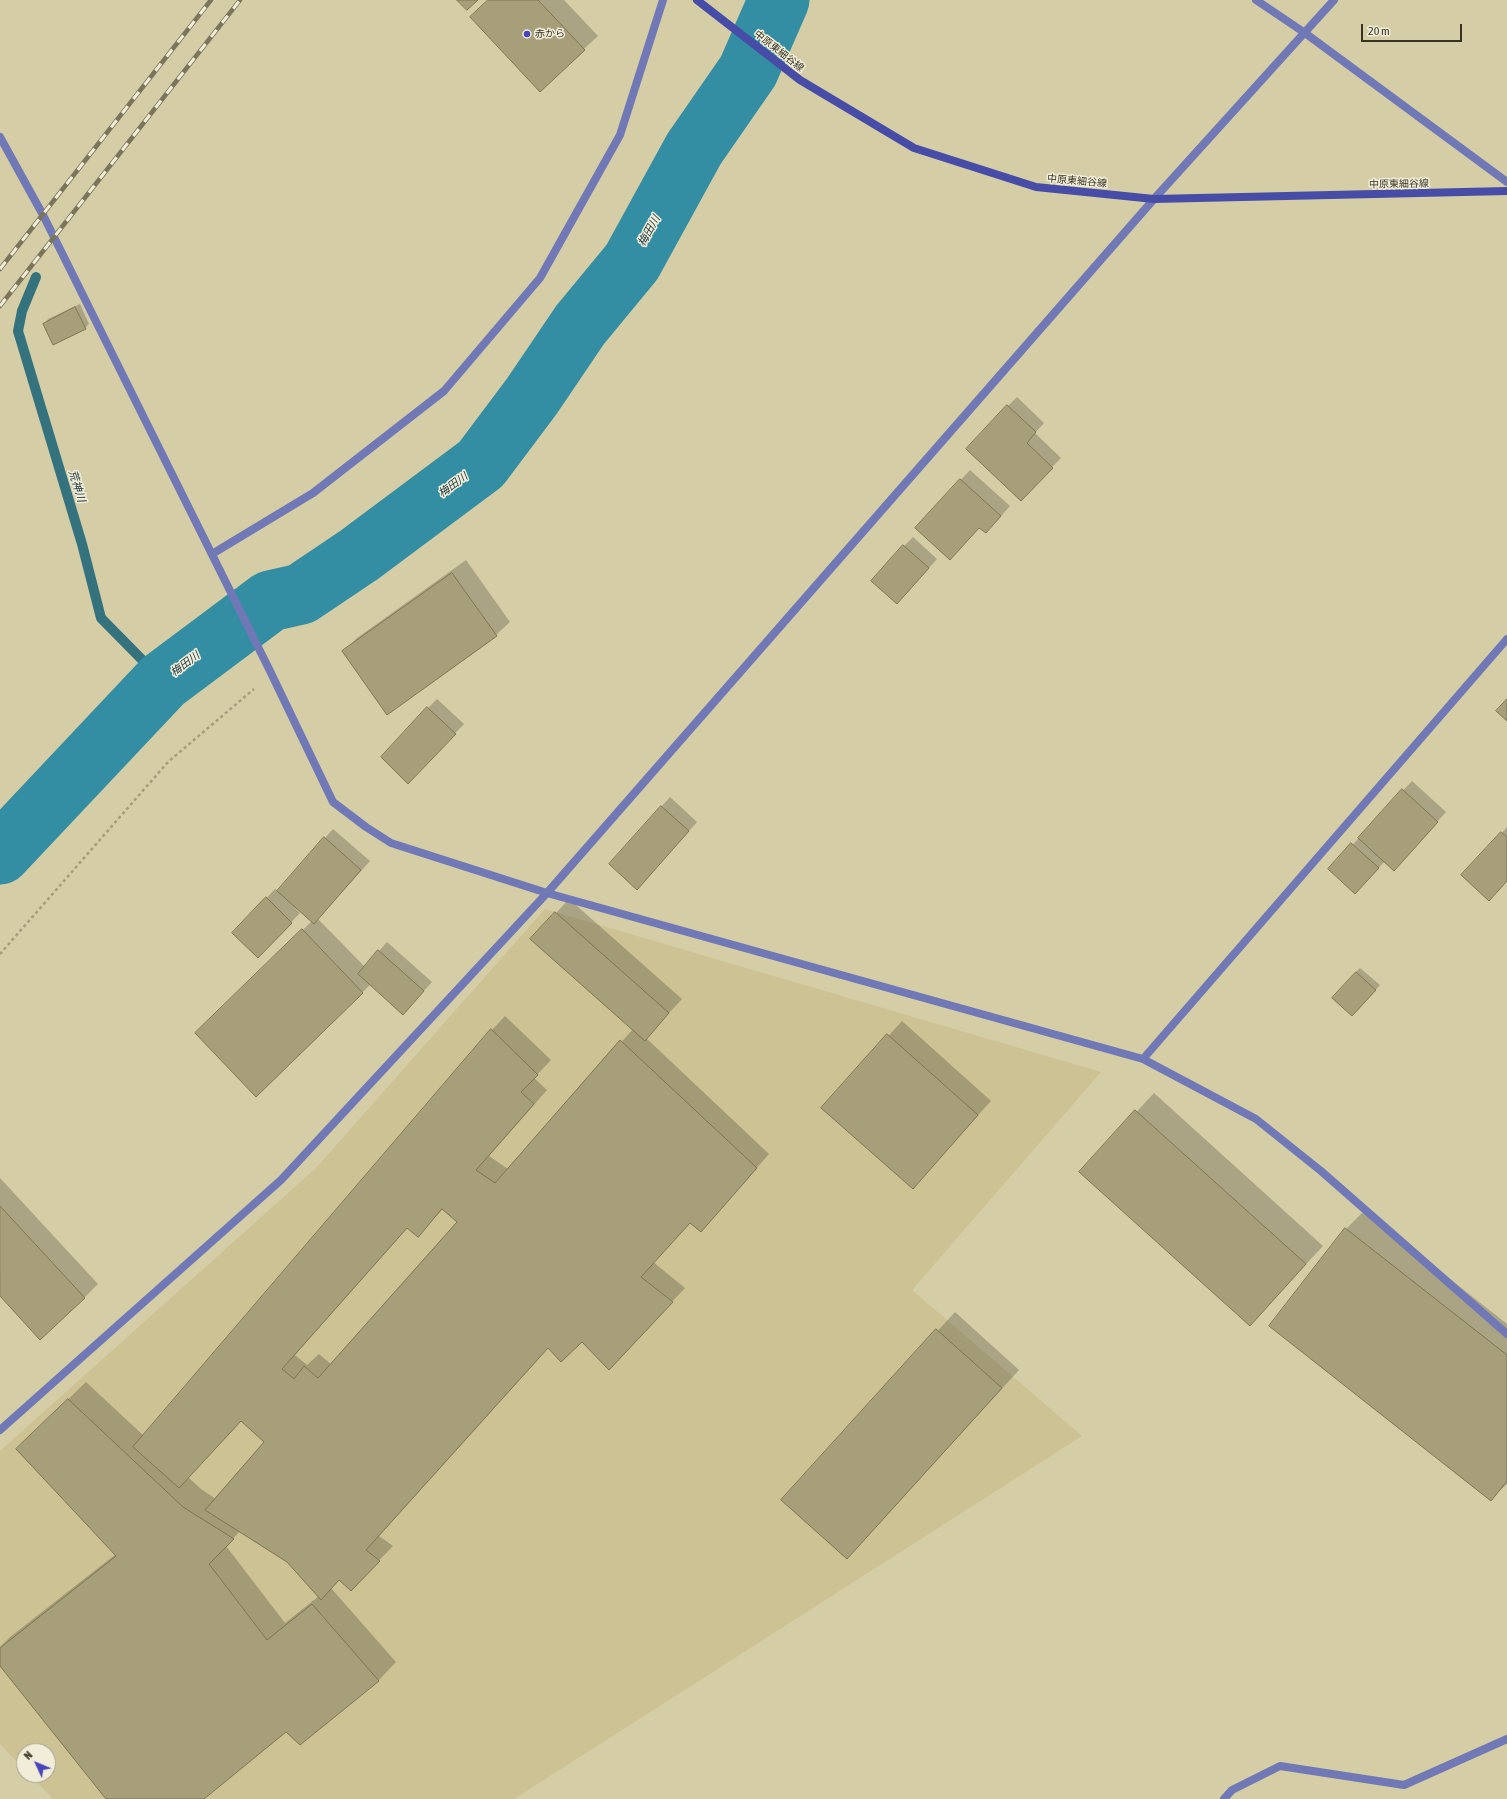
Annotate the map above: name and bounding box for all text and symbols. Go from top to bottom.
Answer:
scale bar [1363,16,1464,42]
text: 20 m [1368,24,1390,38]
place label: 赤から [535,28,565,40]
street label: 中原東細谷線 [752,28,806,74]
marker: 赤から [522,29,532,39]
street label: 中原東細谷線 [1047,172,1107,190]
street label: 中原東細谷線 [1369,177,1429,191]
water label: 梅田川 [635,213,663,249]
water label: 荒神川 [66,468,88,504]
water label: 梅田川 [436,470,470,500]
water label: 梅田川 [168,649,202,679]
north arrow [16,1743,56,1783]
text: N [22,1749,35,1762]

